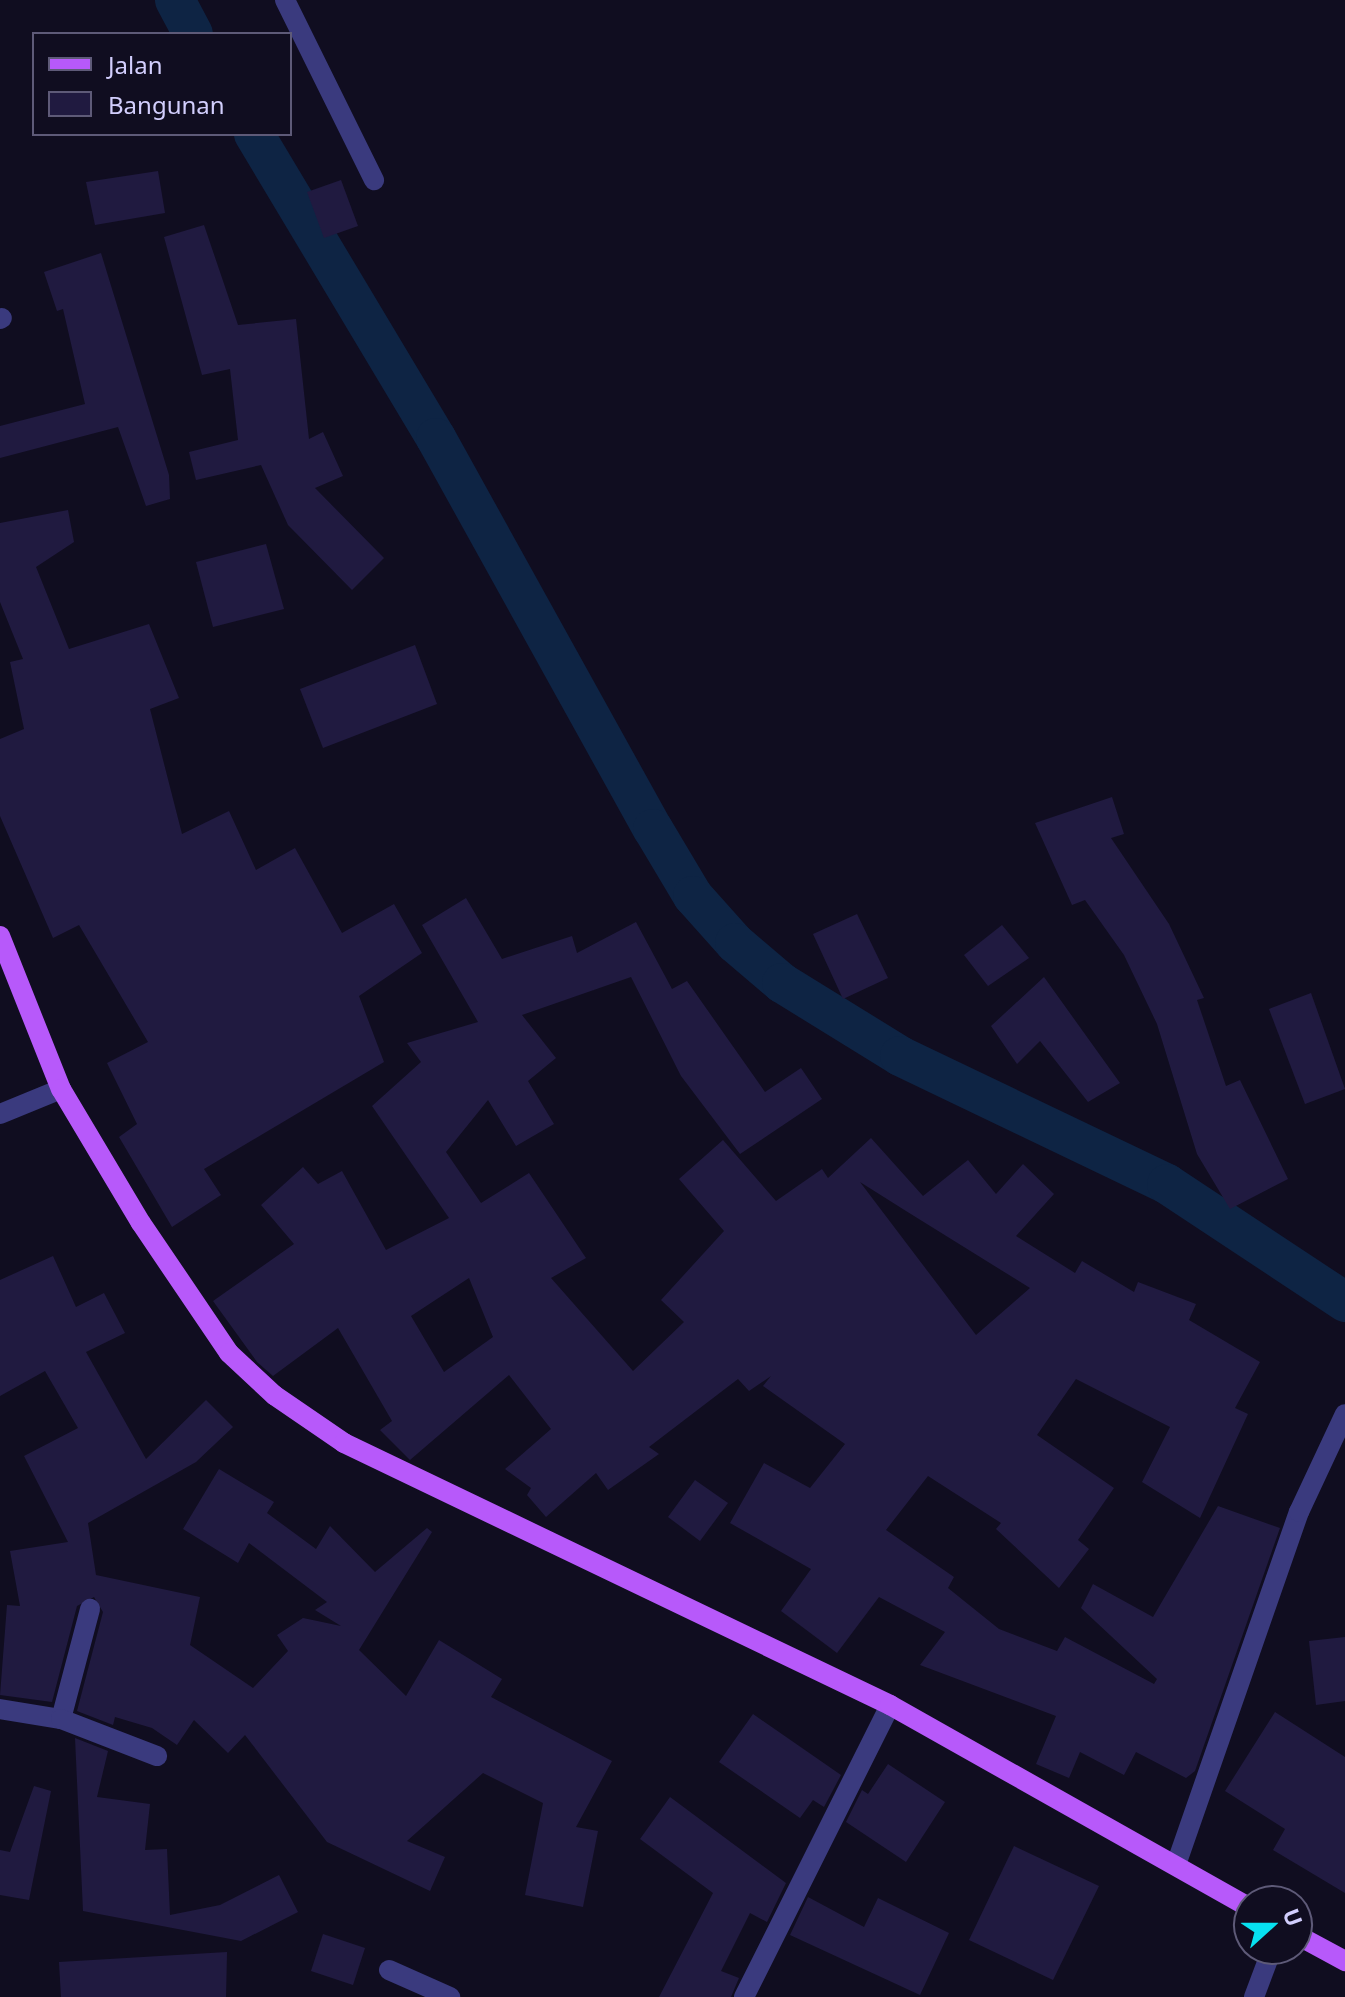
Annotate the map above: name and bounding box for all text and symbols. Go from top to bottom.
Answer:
legend [32,32,292,136]
text: Jalan [108,48,163,81]
text: Bangunan [108,88,225,121]
north arrow [1233,1885,1313,1965]
text: U [1277,1904,1311,1930]

